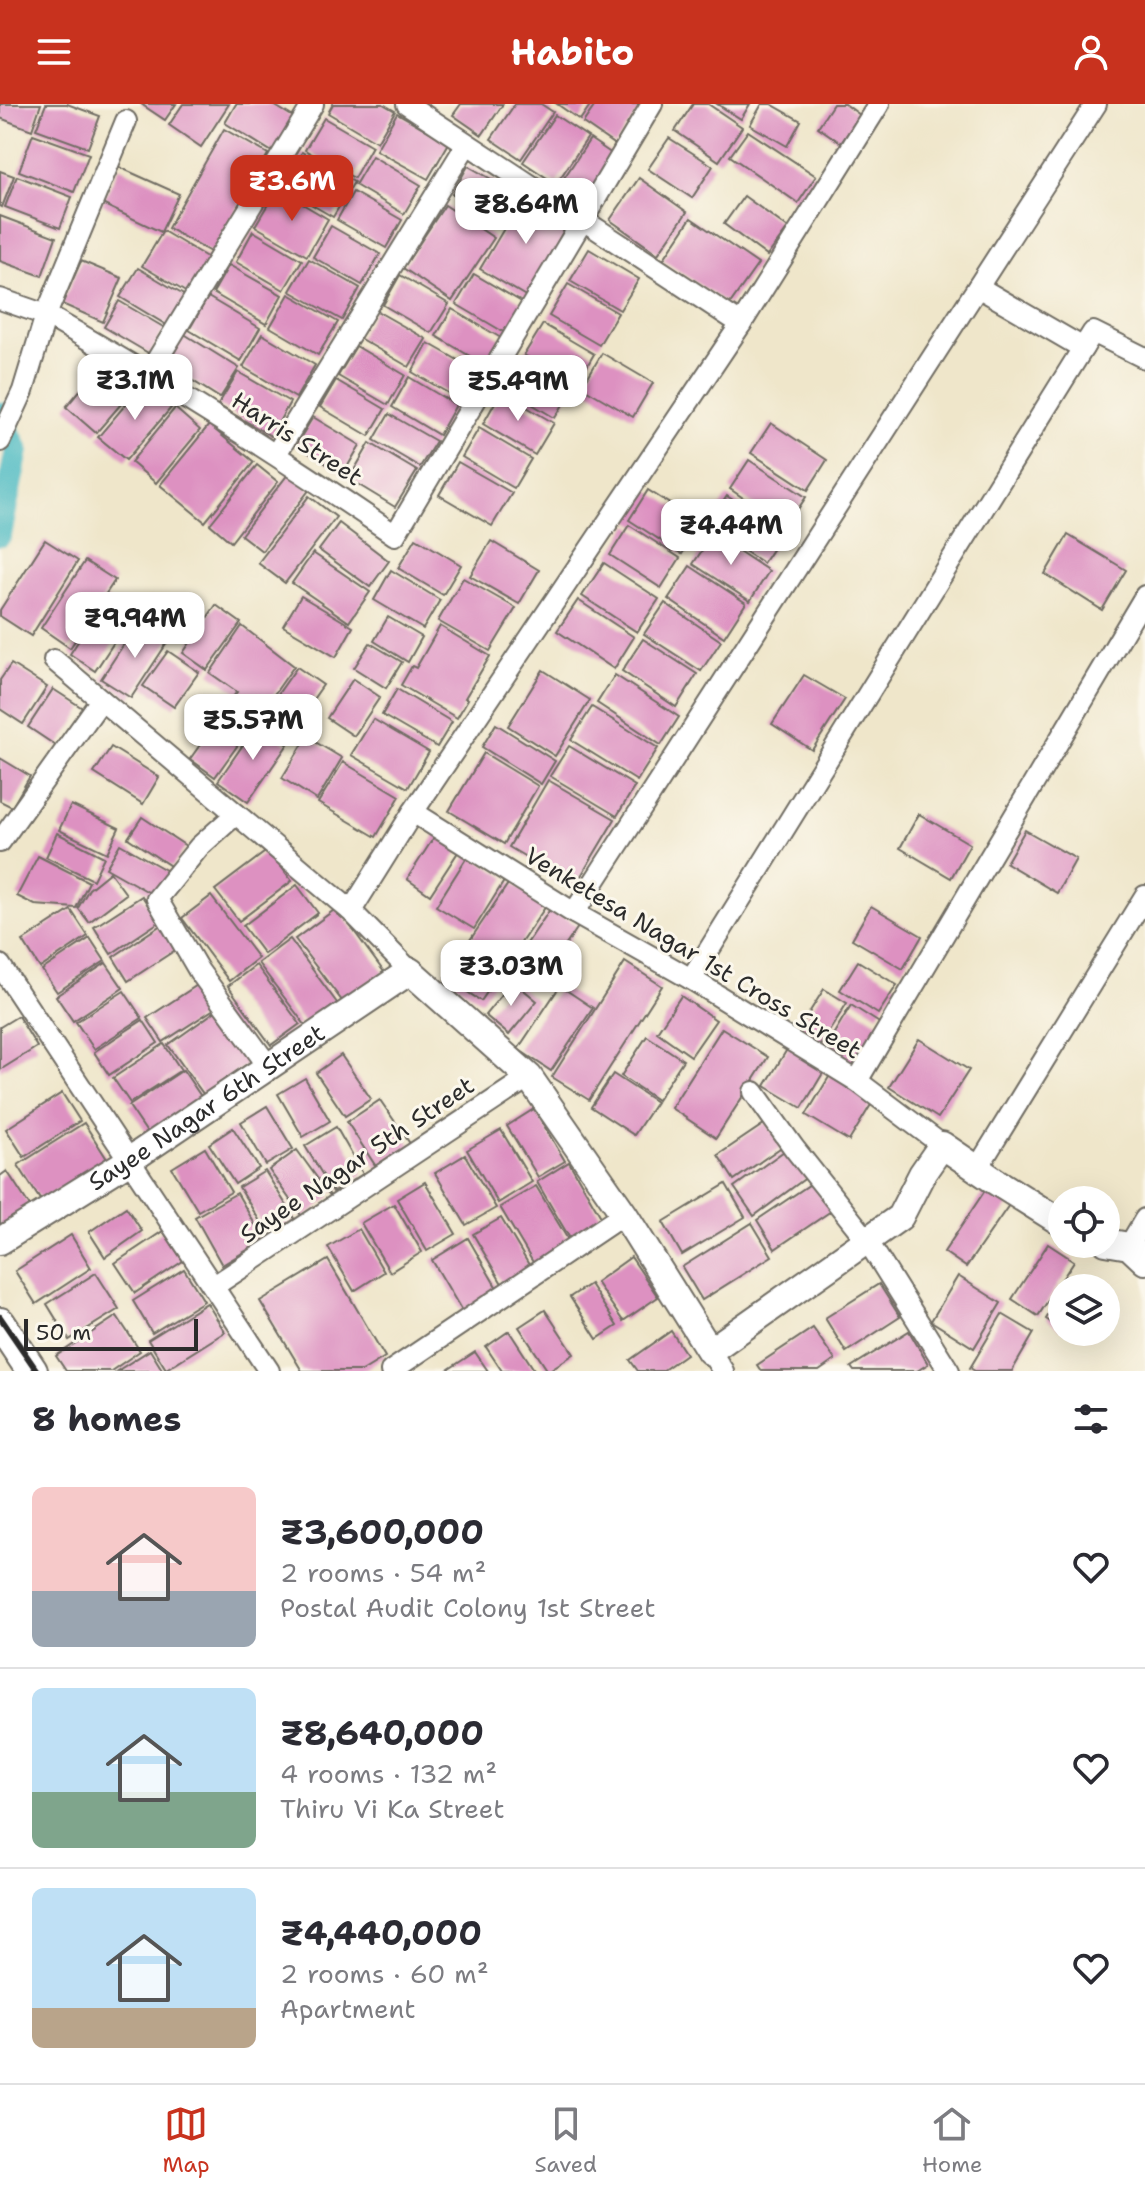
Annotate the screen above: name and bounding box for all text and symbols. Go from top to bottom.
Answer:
text: Habito [510,28,635,77]
icon: menu [32,30,76,74]
icon: person [1069,30,1113,74]
pin: ₹3.6M [236,155,348,223]
text: ₹3.6M [248,163,336,198]
pin: ₹8.64M [461,178,591,246]
text: ₹8.64M [473,186,579,221]
pin: ₹3.1M [79,354,191,422]
pin: ₹5.49M [453,355,583,423]
text: ₹3.1M [95,362,175,397]
text: ₹5.49M [467,363,569,398]
street label: Harris Street [225,385,369,493]
pin: ₹4.44M [666,499,796,567]
text: ₹4.44M [679,507,783,542]
pin: ₹9.94M [70,592,200,660]
text: ₹9.94M [83,600,187,635]
pin: ₹5.57M [188,694,318,762]
text: ₹5.57M [202,702,304,737]
street label: Venketesa Nagar 1st Cross Street [519,840,867,1066]
pin: ₹3.03M [446,940,576,1008]
text: ₹3.03M [459,948,563,983]
street label: Sayee Nagar 6th Street [82,1017,331,1198]
street label: Sayee Nagar 5th Street [234,1069,480,1251]
map controls [1048,1186,1120,1346]
button: locate [1048,1186,1120,1258]
button: layers [1048,1274,1120,1346]
scale bar [24,1315,198,1351]
text: 50 m [36,1318,91,1347]
text: 8 homes [32,1396,181,1442]
icon: filters [1069,1397,1113,1441]
text: ₹3,600,000 [280,1509,484,1555]
icon: home [96,1519,192,1615]
icon: heart [1069,1545,1113,1589]
text: 2 rooms · 54 m² [280,1555,486,1590]
text: Postal Audit Colony 1st Street [280,1590,656,1625]
text: ₹8,640,000 [280,1710,484,1756]
icon: home [96,1720,192,1816]
icon: heart [1069,1746,1113,1790]
text: 4 rooms · 132 m² [280,1756,497,1791]
text: Thiru Vi Ka Street [280,1791,505,1826]
text: ₹4,440,000 [280,1910,482,1956]
icon: home [96,1920,192,2016]
icon: heart [1069,1946,1113,1990]
text: 2 rooms · 60 m² [280,1956,489,1991]
text: Apartment [280,1991,416,2026]
tab: Map [162,2102,210,2179]
tab: Saved [535,2102,597,2179]
tab: Home [922,2102,983,2179]

